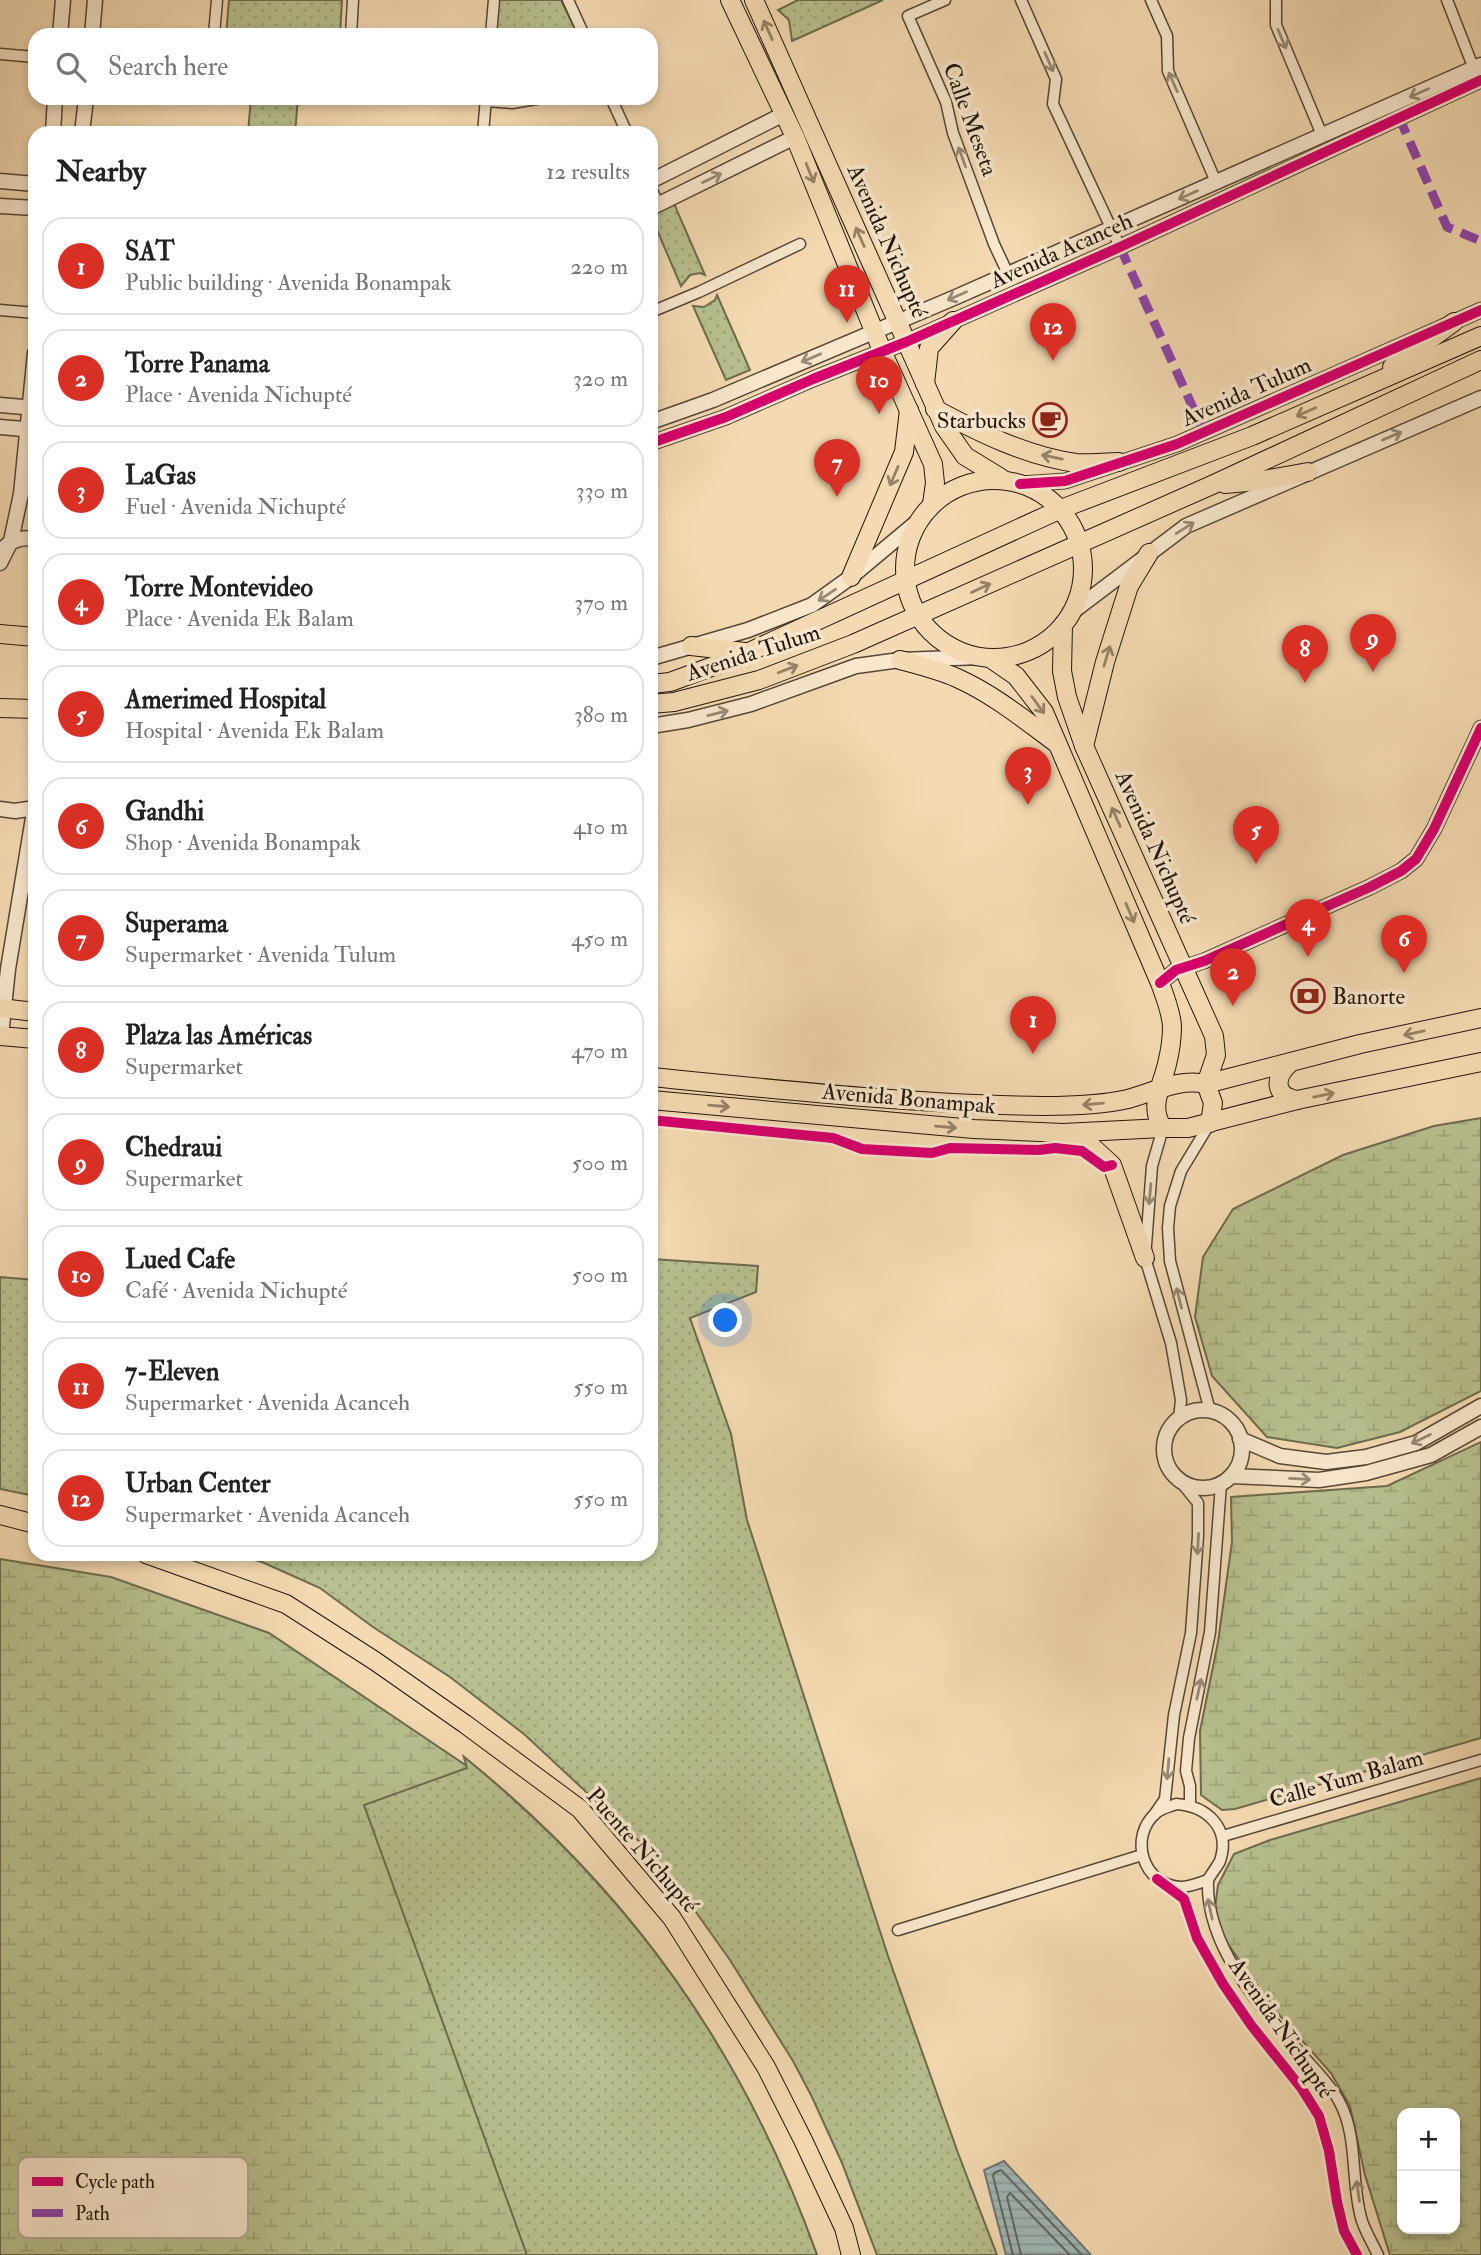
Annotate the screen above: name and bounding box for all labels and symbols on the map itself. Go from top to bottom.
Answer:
one-way arrow [760,19,773,41]
one-way arrow [1276,27,1289,49]
one-way arrow [1043,51,1056,73]
street label: Calle Meseta [937,59,1005,180]
one-way arrow [1166,72,1179,94]
one-way arrow [1408,87,1430,100]
one-way arrow [955,147,967,169]
street label: Avenida Nichupté [839,159,935,323]
one-way arrow [804,162,817,183]
one-way arrow [701,170,722,184]
one-way arrow [1178,189,1199,202]
street label: Avenida Acanceh [985,206,1137,295]
one-way arrow [853,227,866,249]
pin: 11 [824,265,870,323]
one-way arrow [947,290,969,303]
pin: 12 [1030,303,1076,361]
street label: Avenida Tulum [1176,350,1316,433]
one-way arrow [801,352,822,365]
pin: 10 [856,356,902,414]
cafe icon: Starbucks [1031,401,1069,439]
place label: Starbucks [937,406,1026,435]
one-way arrow [1296,407,1317,420]
one-way arrow [1381,429,1403,442]
pin: 7 [814,439,860,497]
one-way arrow [1041,450,1064,464]
one-way arrow [886,465,899,487]
one-way arrow [1174,521,1194,535]
one-way arrow [970,581,991,594]
one-way arrow [818,587,837,602]
pin: 9 [1350,614,1396,672]
street label: Avenida Tulum [682,617,824,688]
pin: 8 [1282,625,1328,683]
one-way arrow [1101,645,1114,667]
one-way arrow [776,662,798,675]
one-way arrow [1031,695,1045,714]
one-way arrow [706,705,729,719]
pin: 3 [1005,747,1051,805]
street label: Avenida Nichupté [1107,765,1203,929]
pin: 5 [1233,806,1279,864]
one-way arrow [1109,807,1122,828]
pin: 4 [1285,899,1331,957]
one-way arrow [1124,902,1137,923]
pin: 6 [1381,915,1427,973]
pin: 2 [1210,948,1256,1006]
bank icon: Banorte [1289,977,1327,1015]
place label: Banorte [1332,982,1405,1011]
pin: 1 [1010,996,1056,1054]
one-way arrow [1403,1026,1426,1040]
street label: Avenida Bonampak [820,1076,997,1122]
one-way arrow [1312,1087,1335,1101]
one-way arrow [1082,1098,1104,1111]
one-way arrow [707,1100,730,1113]
one-way arrow [934,1120,956,1133]
one-way arrow [1143,1183,1156,1205]
one-way arrow [1172,1287,1185,1310]
your location [708,1303,742,1337]
one-way arrow [1411,1433,1432,1447]
one-way arrow [1288,1472,1311,1485]
one-way arrow [1191,1532,1204,1555]
one-way arrow [1193,1678,1207,1701]
street label: Calle Yum Balam [1266,1743,1427,1814]
one-way arrow [1161,1757,1174,1780]
street label: Puente Nichupté [579,1782,705,1920]
one-way arrow [1202,1898,1216,1921]
street label: Avenida Nichupté [1221,1952,1341,2105]
legend [18,2157,248,2238]
text: Cycle path [75,2170,155,2195]
one-way arrow [1351,2180,1364,2202]
text: Path [75,2202,110,2226]

